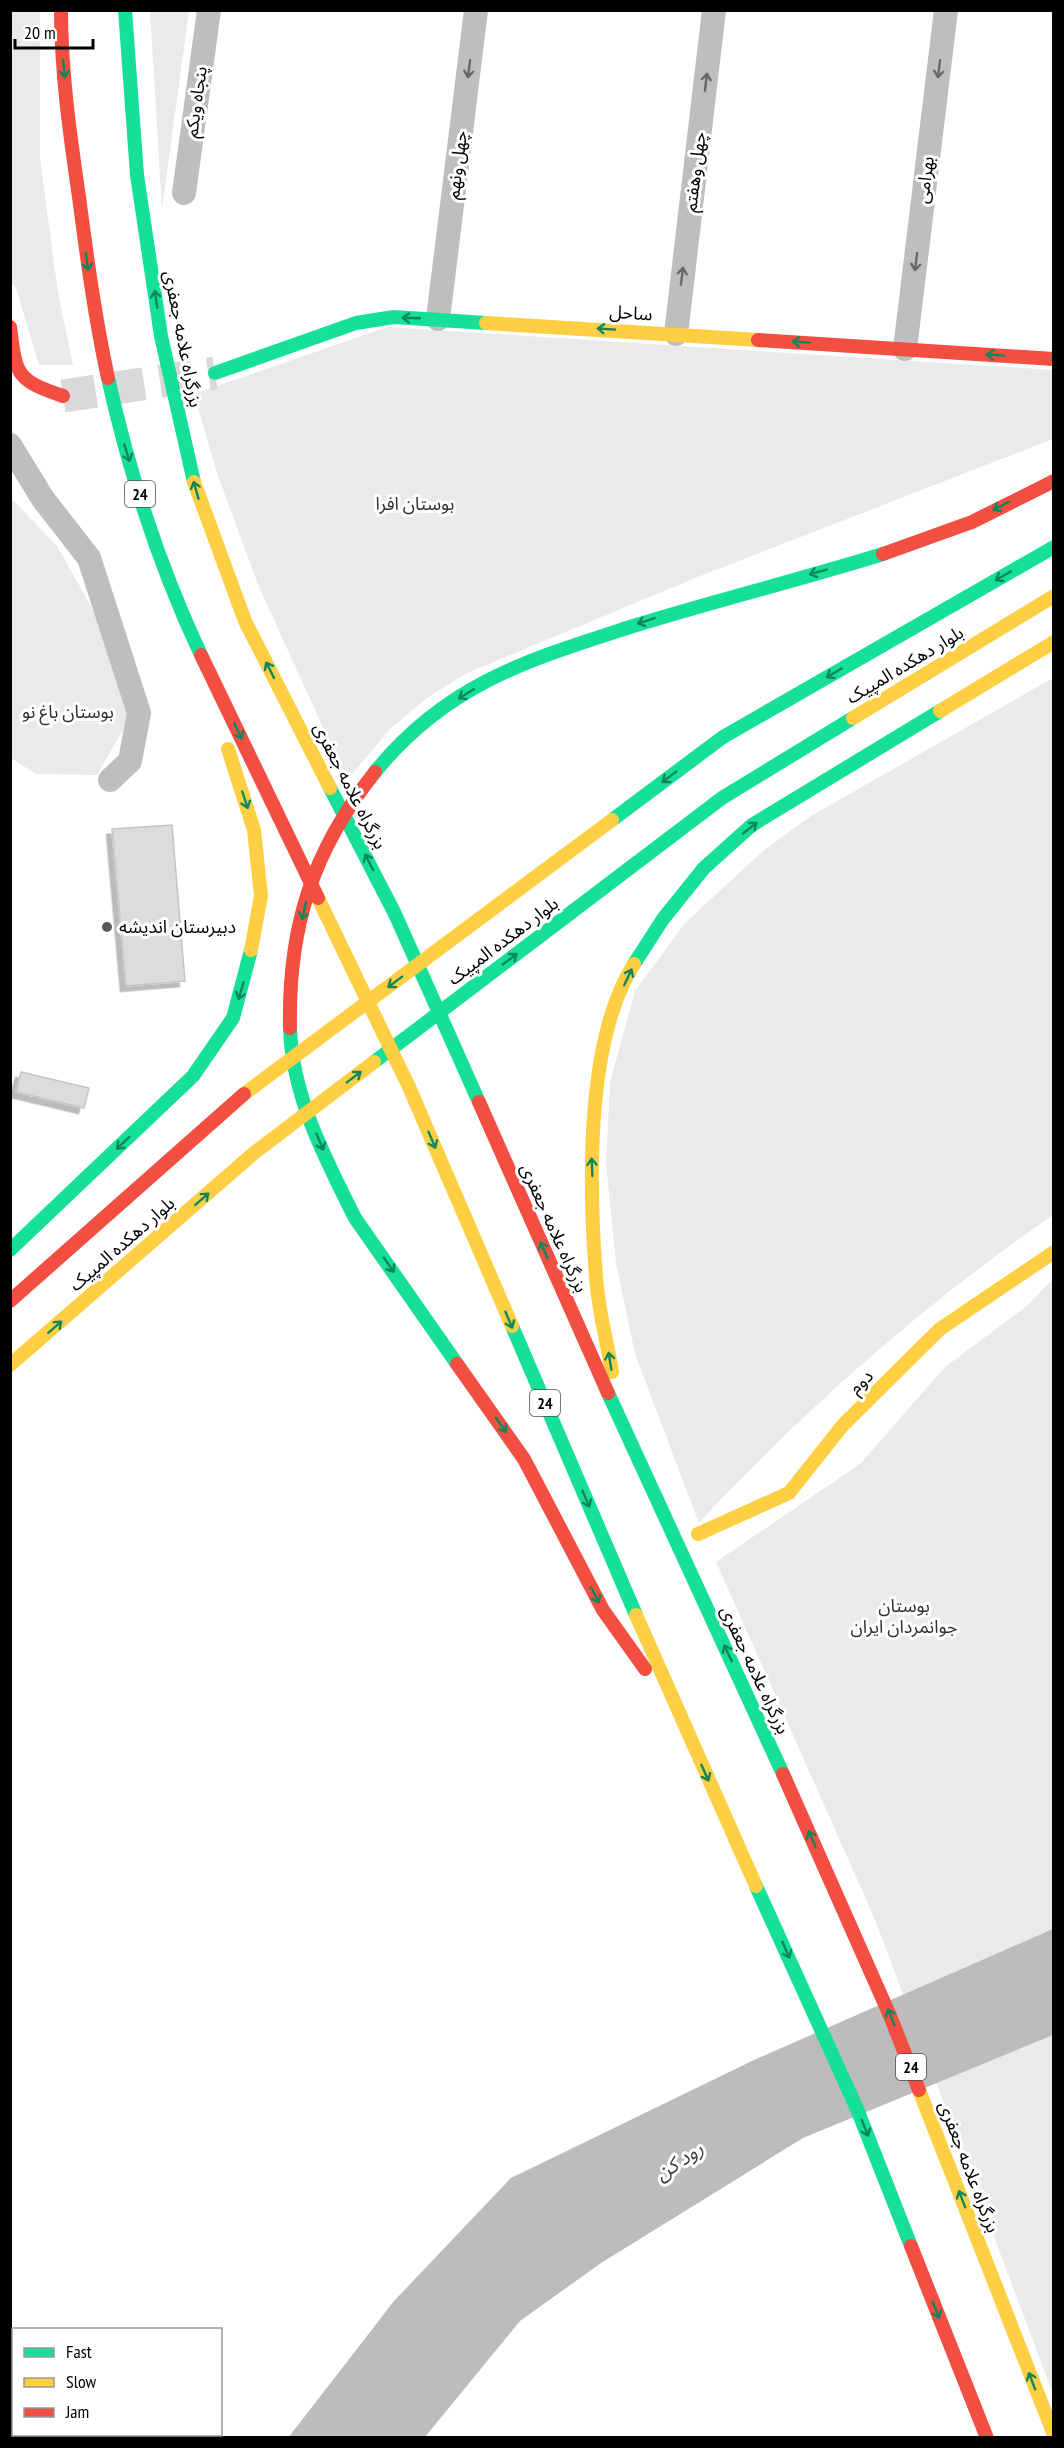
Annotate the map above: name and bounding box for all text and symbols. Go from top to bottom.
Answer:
scale bar [15,12,93,50]
text: 20 m [24,21,56,44]
one-way arrow [59,58,70,78]
one-way arrow [463,58,474,78]
one-way arrow [933,58,944,78]
street label: پنجاه ویکم [179,65,214,139]
one-way arrow [700,73,711,93]
street label: چهل ونهم [441,129,474,201]
street label: چهل وهفتم [678,130,713,214]
street label: بهرامی [910,155,939,205]
one-way arrow [82,252,93,272]
one-way arrow [910,252,921,272]
one-way arrow [677,266,688,286]
street label: بزرگراه علامه جعفری [159,269,208,409]
one-way arrow [150,290,161,310]
street label: ساحل [609,300,653,325]
one-way arrow [402,312,422,323]
one-way arrow [596,324,616,335]
one-way arrow [791,337,811,348]
one-way arrow [986,349,1006,360]
one-way arrow [122,443,133,462]
road number: 24 [125,481,155,507]
one-way arrow [190,481,201,500]
park label: بوستان افرا [376,492,454,515]
one-way arrow [992,501,1010,512]
one-way arrow [809,567,828,578]
one-way arrow [995,570,1012,582]
one-way arrow [637,617,656,628]
street label: بلوار دهکده المپیک [842,621,968,709]
one-way arrow [264,661,276,679]
one-way arrow [826,667,843,679]
one-way arrow [458,688,475,700]
park label: بوستان باغ نو [22,700,114,726]
street label: بزرگراه علامه جعفری [309,719,392,853]
one-way arrow [233,722,245,740]
one-way arrow [661,770,677,783]
one-way arrow [240,790,251,809]
one-way arrow [742,821,758,834]
one-way arrow [362,854,374,872]
street label: بلوار دهکده المپیک [443,892,563,990]
one-way arrow [297,901,309,920]
place label: دبیرستان اندیشه [119,915,236,938]
marker: دبیرستان اندیشه [100,920,114,934]
one-way arrow [501,953,517,966]
one-way arrow [622,969,634,987]
one-way arrow [387,975,403,988]
one-way arrow [235,982,246,1001]
one-way arrow [346,1071,362,1084]
one-way arrow [427,1131,438,1149]
one-way arrow [315,1133,326,1151]
one-way arrow [115,1135,130,1150]
one-way arrow [587,1157,598,1177]
street label: بزرگراه علامه جعفری [516,1160,593,1296]
street label: بلوار دهکده المپیک [64,1191,179,1296]
one-way arrow [194,1192,209,1206]
one-way arrow [537,1242,549,1260]
one-way arrow [383,1257,395,1273]
one-way arrow [504,1310,515,1328]
one-way arrow [47,1320,63,1333]
one-way arrow [604,1351,615,1371]
street label: دوم [844,1365,880,1401]
road number: 24 [530,1390,560,1416]
one-way arrow [495,1416,507,1433]
one-way arrow [581,1489,592,1507]
one-way arrow [590,1586,601,1604]
park label: بوستان جوانمردان ایران [850,1594,958,1638]
street label: بزرگراه علامه جعفری [716,1602,795,1738]
one-way arrow [721,1644,733,1662]
one-way arrow [700,1763,712,1781]
one-way arrow [806,1830,817,1849]
one-way arrow [780,1941,792,1959]
one-way arrow [885,2009,896,2027]
road number: 24 [896,2054,926,2080]
street label: بزرگراه علامه جعفری [934,2098,1005,2236]
one-way arrow [860,2119,871,2137]
water label: رود کن [650,2135,708,2187]
one-way arrow [956,2190,967,2209]
one-way arrow [931,2300,942,2319]
legend [12,2328,222,2436]
text: Fast [66,2340,92,2363]
text: Slow [66,2370,97,2393]
one-way arrow [1026,2372,1037,2390]
text: Jam [65,2400,89,2423]

